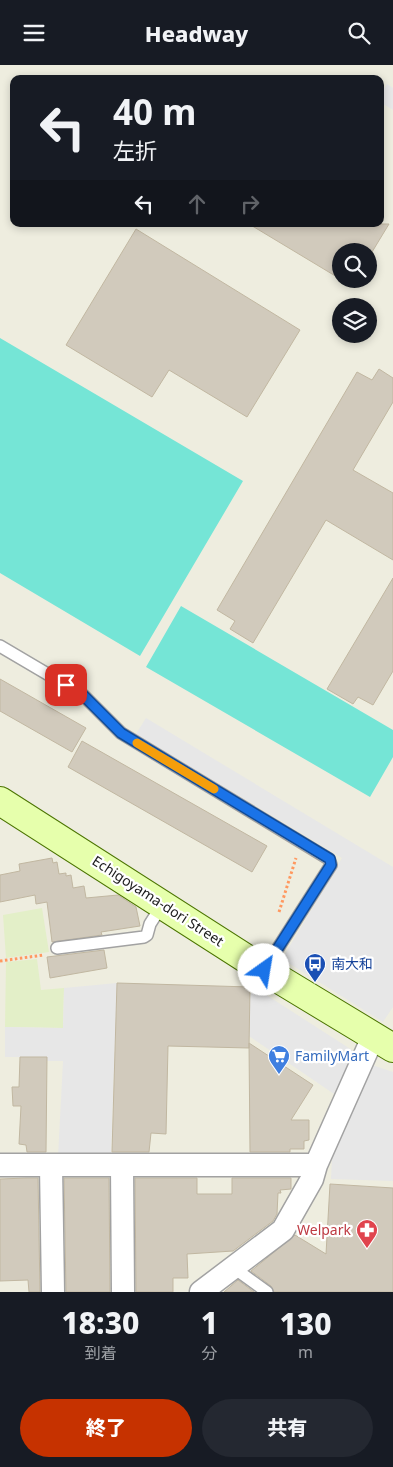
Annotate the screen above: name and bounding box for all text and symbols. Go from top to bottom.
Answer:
text: Headway [145,18,248,48]
icon: menu [20,19,48,47]
icon: search [345,19,373,47]
text: 40 m [113,88,196,135]
icon: left [30,95,95,160]
text: 左折 [113,135,157,165]
icon: left [130,190,158,218]
icon: ahead [183,190,211,218]
icon: right [236,190,264,218]
map controls [332,243,377,343]
button: search [332,243,377,288]
button: layers [332,298,377,343]
pin [45,664,87,706]
icon: arrive [52,671,80,699]
street label: Echigoyama-dori Street [89,851,228,950]
position arrow [237,943,289,995]
bus stop icon: 南大和 [303,952,327,983]
place label: 南大和 [331,954,373,973]
supermarket icon: FamilyMart [267,1044,291,1075]
place label: FamilyMart [295,1046,369,1065]
pharmacy icon: Welpark [355,1218,379,1249]
place label: Welpark [297,1220,352,1239]
text: 18:30 [61,1302,139,1343]
text: 1 [201,1302,218,1343]
text: 130 [280,1303,332,1344]
text: m [298,1341,313,1363]
text: 到着 [84,1342,116,1364]
text: 分 [201,1342,217,1364]
button: 終了 [20,1399,192,1457]
button: 共有 [202,1399,373,1457]

